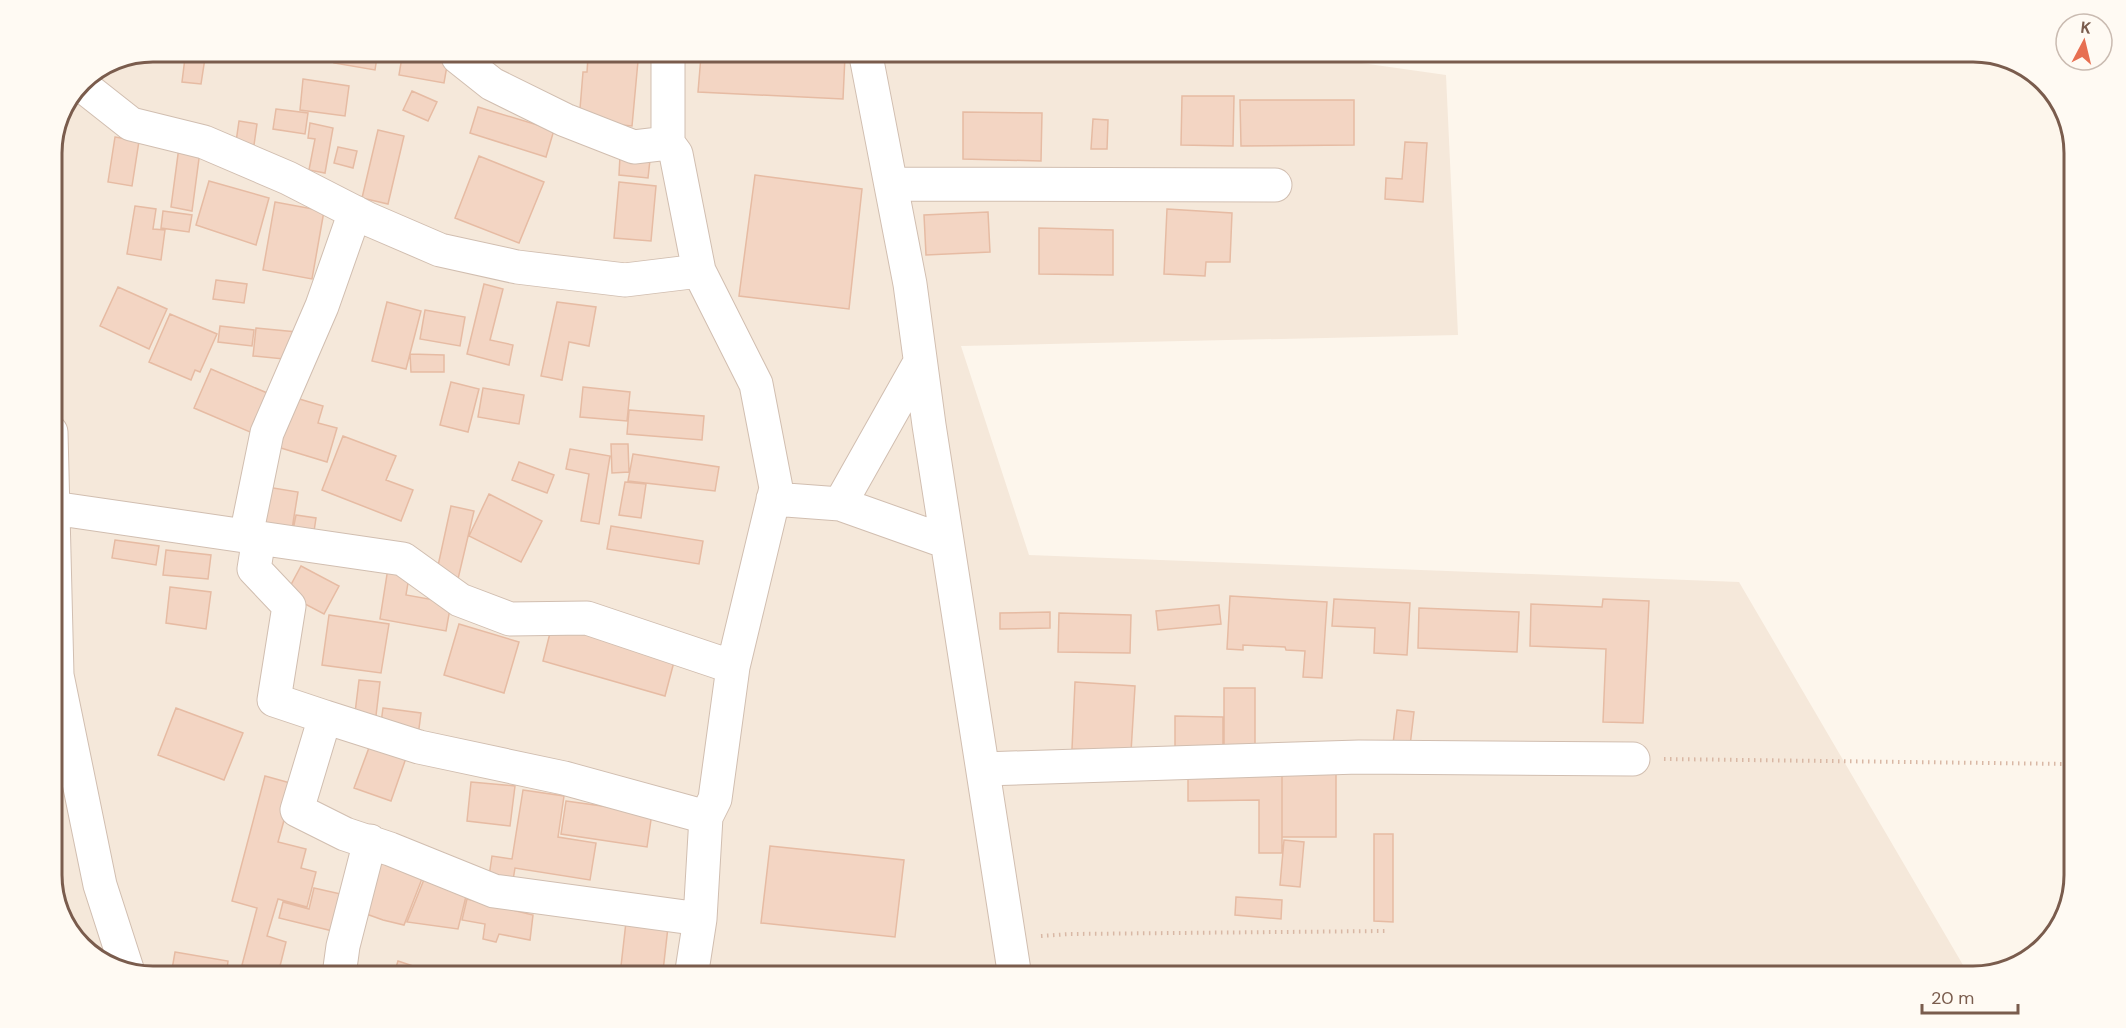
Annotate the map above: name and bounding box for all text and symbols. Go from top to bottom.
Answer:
north arrow [2054,12,2114,72]
text: K [2079,17,2093,39]
scale bar [1922,977,2018,1015]
text: 20 m [1931,986,1974,1010]

